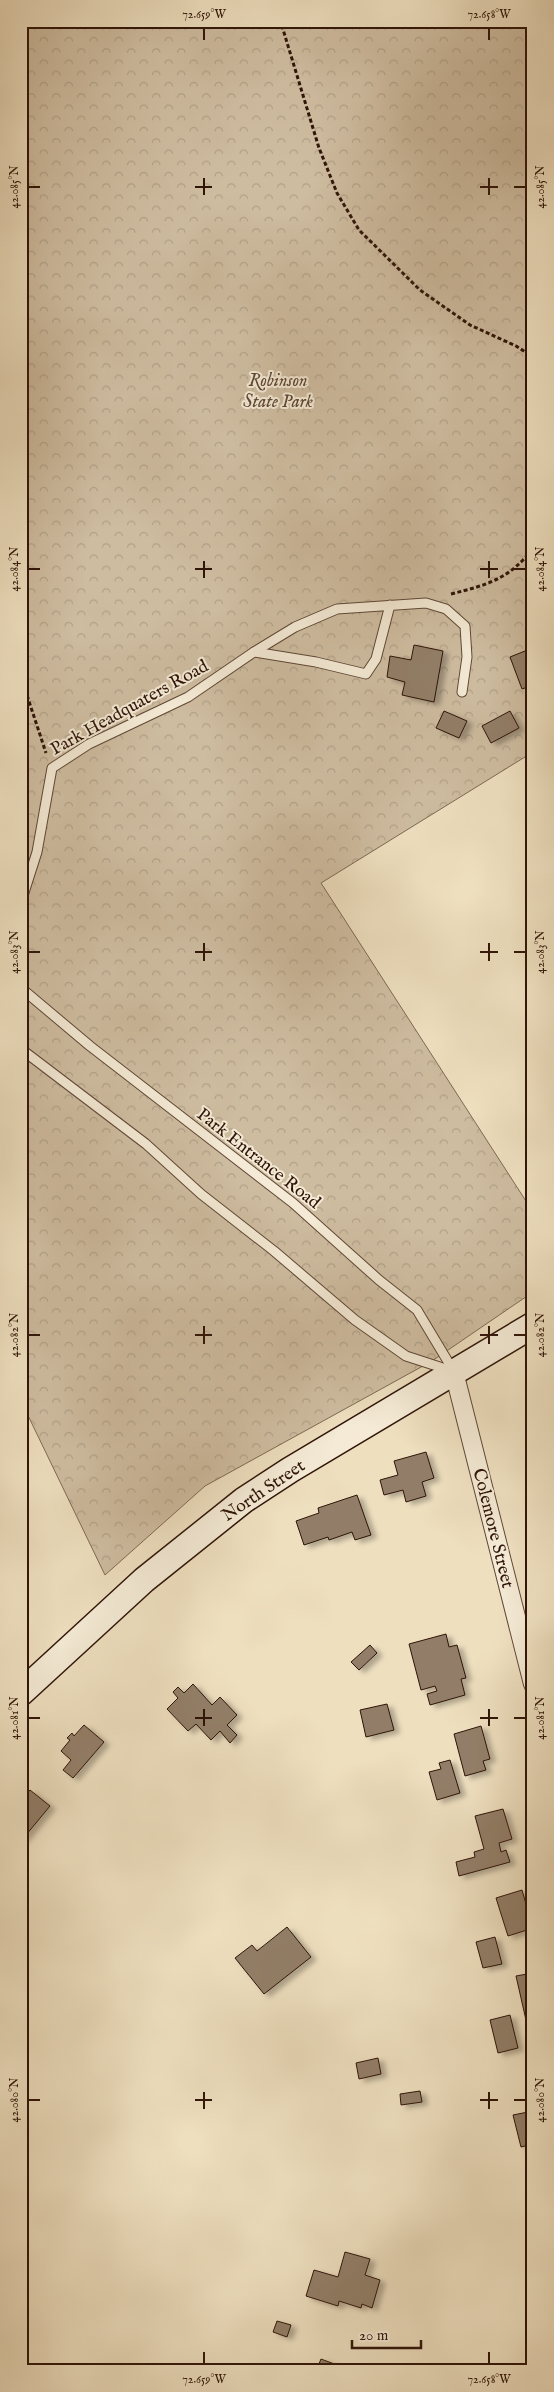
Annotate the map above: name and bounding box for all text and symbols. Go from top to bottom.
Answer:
text: 72.659°W [182,7,226,22]
text: 72.658°W [467,7,511,22]
text: 42.085°N [7,165,22,209]
text: 42.085°N [533,165,548,209]
park label: Robinson State Park [243,370,313,414]
text: 42.084°N [7,546,22,591]
text: 42.084°N [533,546,548,591]
street label: Park Headquaters Road [47,655,213,761]
text: 42.083°N [7,930,22,974]
text: 42.083°N [533,930,548,974]
street label: Park Entrance Road [192,1104,325,1215]
text: 42.082°N [7,1312,22,1357]
text: 42.082°N [533,1312,548,1357]
street label: North Street [218,1455,310,1528]
street label: Colemore Street [467,1466,519,1591]
text: 42.081°N [7,1696,22,1740]
text: 42.081°N [533,1696,548,1740]
text: 42.080°N [7,2077,22,2122]
text: 42.080°N [533,2077,548,2122]
scale bar [352,2317,420,2349]
text: 20 m [359,2326,389,2345]
text: 72.659°W [182,2372,226,2387]
text: 72.658°W [467,2372,511,2387]

